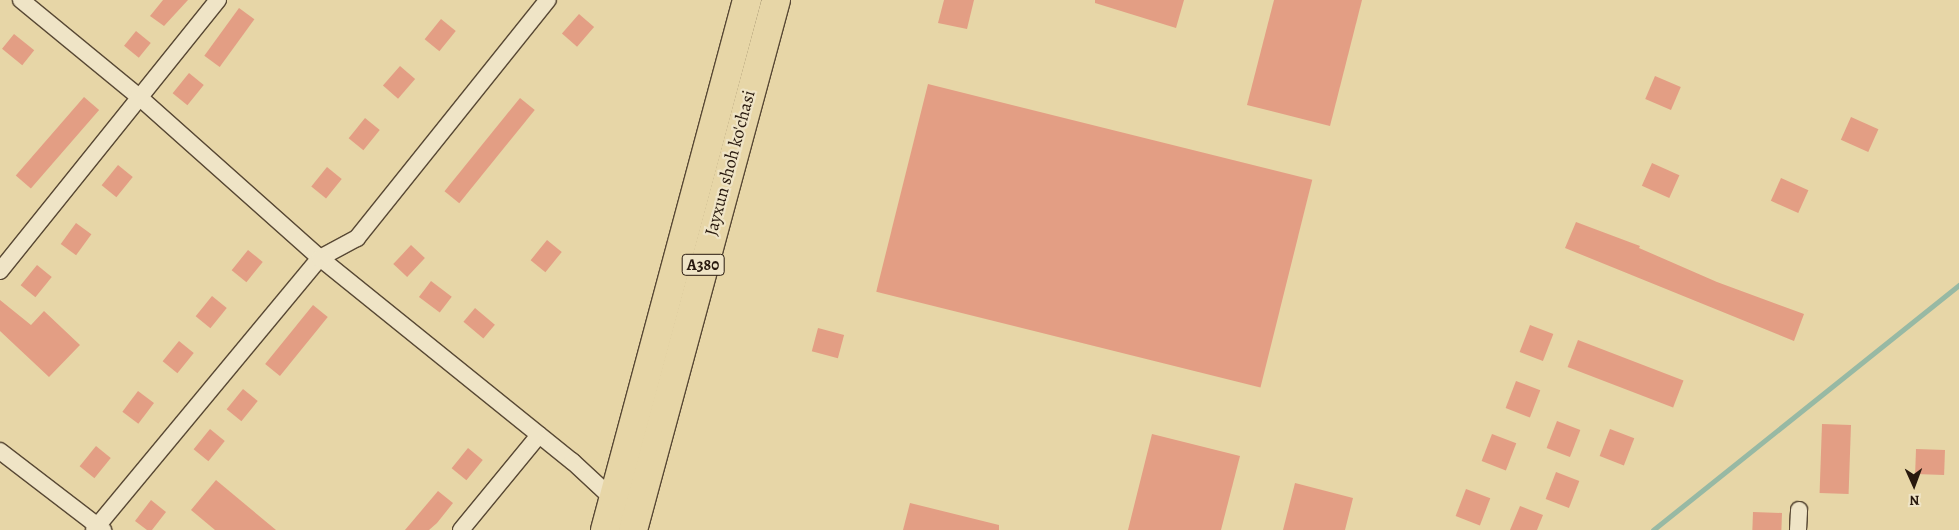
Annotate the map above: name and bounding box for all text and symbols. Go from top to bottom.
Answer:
street label: Jayxun shoh ko'chasi [700,88,760,238]
road number: A380 [680,252,726,278]
north arrow [1889,460,1939,510]
text: N [1909,491,1920,510]

